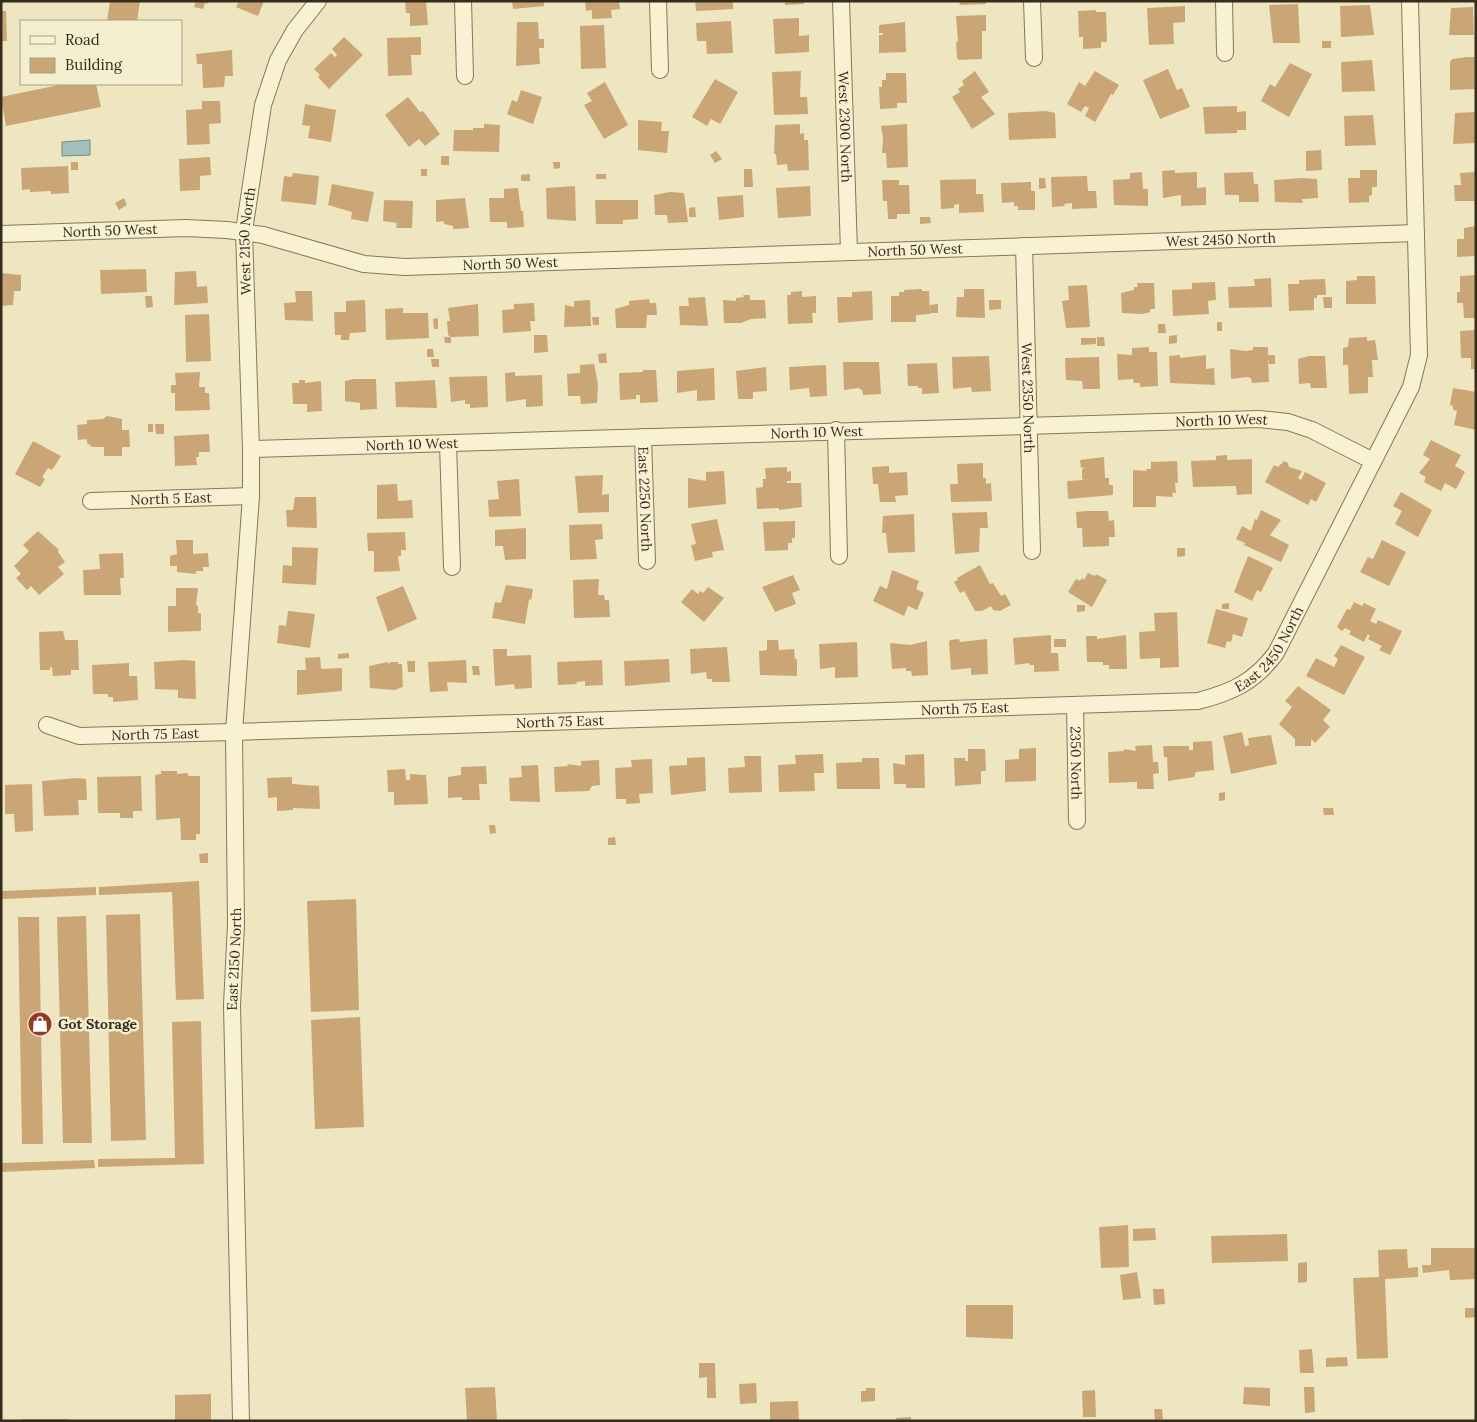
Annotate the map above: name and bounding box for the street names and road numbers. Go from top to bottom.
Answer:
street label: West 2300 North [834,71,856,183]
street label: West 2150 North [235,186,259,295]
street label: North 50 West [62,220,158,241]
street label: West 2450 North [1166,229,1276,250]
street label: North 50 West [867,239,964,260]
street label: North 50 West [462,253,559,274]
street label: West 2350 North [1018,343,1038,453]
street label: North 10 West [1175,410,1269,430]
street label: North 10 West [770,422,864,443]
street label: North 10 West [365,434,459,455]
street label: East 2250 North [634,446,656,552]
street label: North 5 East [130,488,213,509]
street label: East 2450 North [1231,603,1307,696]
street label: North 75 East [920,698,1010,719]
street label: North 75 East [516,711,605,732]
street label: North 75 East [111,724,200,744]
street label: 2350 North [1066,726,1086,800]
street label: East 2150 North [223,908,245,1011]

